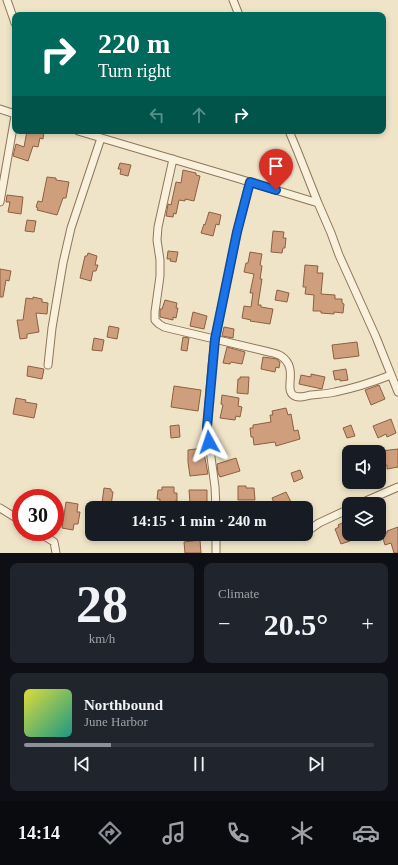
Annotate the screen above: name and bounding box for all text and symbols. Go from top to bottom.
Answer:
icon: right [32,28,84,80]
text: 220 m [98,28,170,59]
text: Turn right [98,61,171,81]
icon: left [146,104,168,126]
icon: ahead [188,104,210,126]
icon: right [230,104,252,126]
pin [259,149,293,190]
icon: arrive [265,155,287,177]
position arrow [188,421,230,463]
map controls [342,445,386,541]
button: sound [342,445,386,489]
speed limit sign: 30 [12,489,64,541]
button: layers [342,497,386,541]
text: 14:15 · 1 min · 240 m [132,513,267,529]
text: 28 [76,576,128,633]
text: Climate [218,586,259,601]
text: 20.5° [264,608,328,641]
text: − [218,611,230,636]
text: + [362,611,374,636]
text: km/h [89,631,115,646]
text: Northbound [84,697,163,713]
text: June Harbor [84,714,148,729]
icon: previous [71,753,93,775]
icon: pause [188,753,210,775]
icon: next [305,753,327,775]
icon: directions [96,819,124,847]
icon: music [160,819,188,847]
icon: phone [224,819,252,847]
icon: climate [288,819,316,847]
icon: car [352,819,380,847]
text: 14:14 [18,823,60,843]

